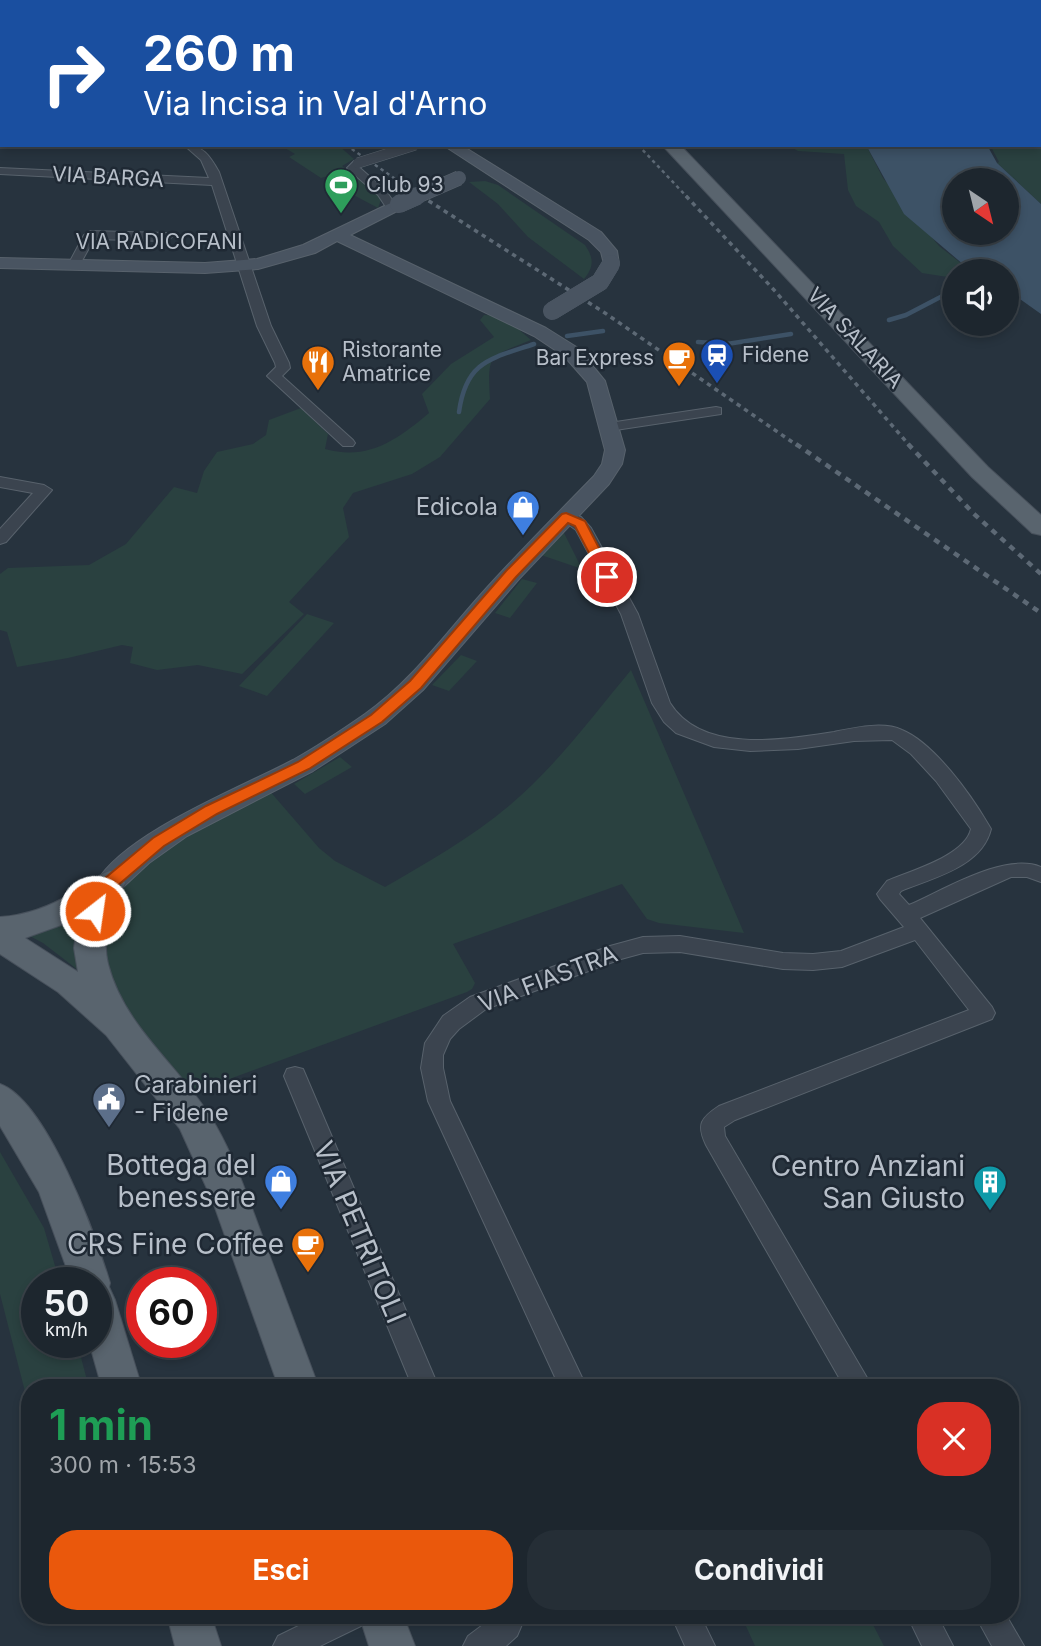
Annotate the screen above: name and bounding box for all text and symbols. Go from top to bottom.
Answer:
text: 260 m [143,24,295,83]
icon: right [28,28,119,119]
text: Via Incisa in Val d'Arno [143,84,487,123]
street label: VIA BARGA [51,161,165,192]
sports icon: Club 93 [322,166,360,215]
north arrow [942,168,1018,245]
map controls [942,168,1019,336]
place label: Club 93 [366,172,444,197]
street label: VIA RADICOFANI [75,229,243,254]
button: sound [942,259,1019,336]
street label: VIA SALARIA [802,282,908,393]
station icon: Fidene [698,336,736,385]
place label: Ristorante Amatrice [342,337,442,386]
cafe icon: Bar Express [660,339,698,388]
place label: Fidene [742,342,809,367]
restaurant icon: Ristorante Amatrice [299,343,337,392]
place label: Bar Express [536,345,654,370]
shop icon: Edicola [504,488,542,537]
place label: Edicola [416,492,498,521]
pin [577,547,637,607]
icon: arrive [588,558,626,596]
position arrow [58,874,132,948]
street label: VIA FIASTRA [474,939,621,1018]
place label: Carabinieri - Fidene [134,1070,257,1127]
public building icon: Carabinieri - Fidene [90,1080,128,1129]
street label: VIA PETRITOLI [306,1136,414,1328]
place label: Bottega del benessere [106,1148,256,1214]
place label: Centro Anziani San Giusto [771,1149,965,1215]
shop icon: Bottega del benessere [262,1162,300,1211]
building icon: Centro Anziani San Giusto [971,1163,1009,1212]
cafe icon: CRS Fine Coffee [289,1225,327,1274]
place label: CRS Fine Coffee [67,1227,284,1261]
speed limit sign: 60 [126,1267,217,1358]
text: 50 [44,1282,89,1324]
text: km/h [45,1319,88,1340]
text: 1 min [49,1399,153,1450]
button: close [917,1402,991,1476]
text: 300 m · 15:53 [49,1451,197,1479]
button: Esci [49,1530,513,1610]
button: Condividi [527,1530,991,1610]

